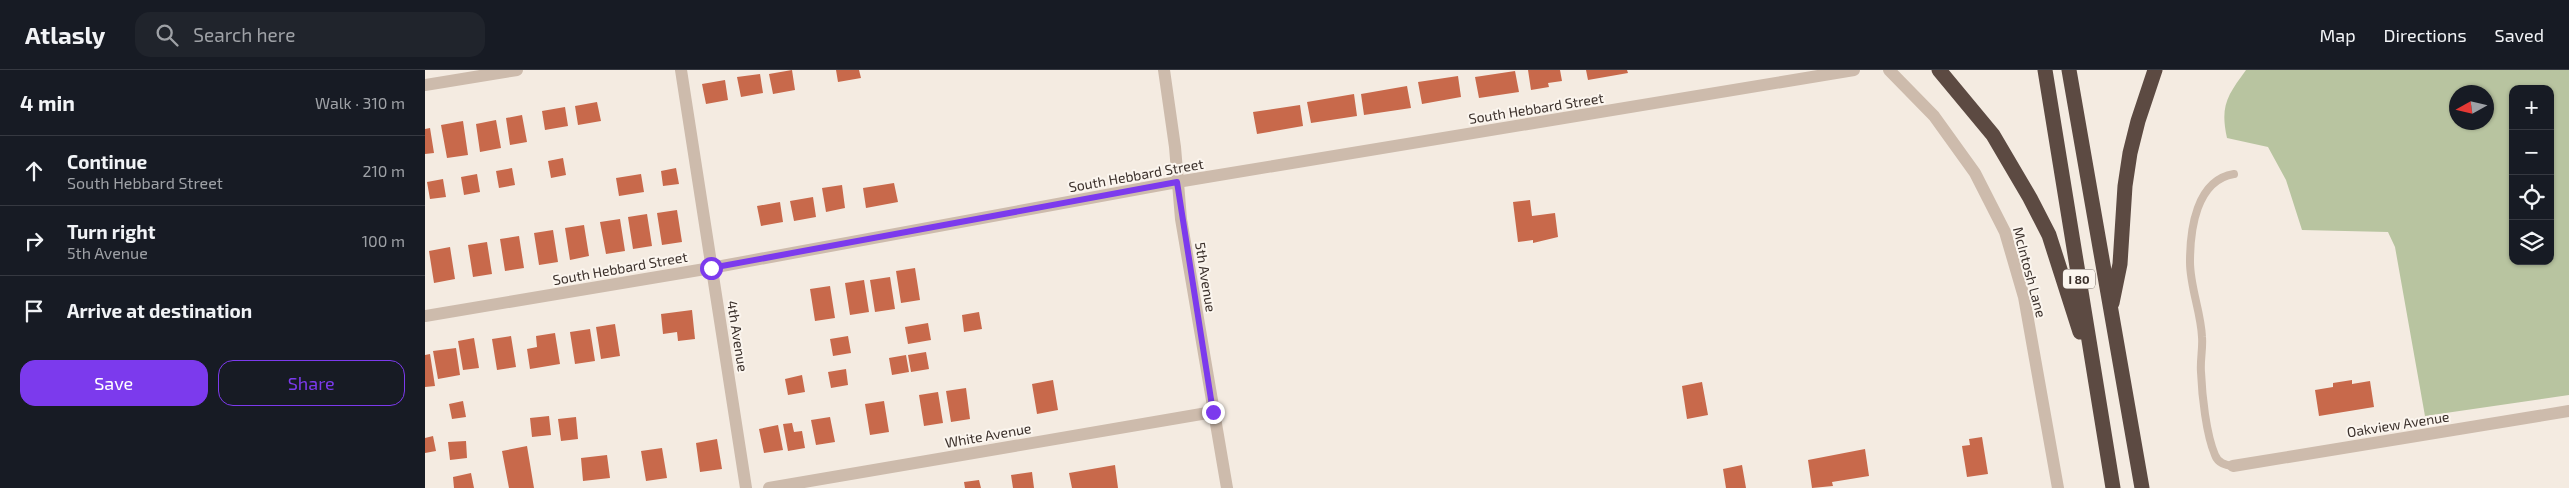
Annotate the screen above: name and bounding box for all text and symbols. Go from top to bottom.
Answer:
search box [135,12,485,57]
text: Atlasly [25,20,105,49]
icon: search [153,21,181,49]
text: Search here [193,23,295,46]
text: Map [2319,24,2356,46]
text: Directions [2384,24,2467,46]
text: Saved [2495,24,2544,46]
north arrow [2449,85,2494,130]
map controls [2509,85,2554,265]
button: + [2509,85,2554,130]
street label: South Hebbard Street [1467,89,1605,127]
text: 4 min [20,90,75,115]
text: Walk · 310 m [315,93,405,112]
button: − [2509,130,2554,175]
text: Continue [67,150,147,173]
street label: South Hebbard Street [1067,155,1205,195]
icon: ahead [20,157,48,185]
text: 210 m [362,161,405,180]
text: South Hebbard Street [67,173,223,192]
button: locate [2509,175,2554,220]
text: Turn right [67,220,155,243]
button: layers [2509,220,2554,265]
street label: McIntosh Lane [2010,225,2050,319]
icon: right [20,227,48,255]
text: 100 m [362,231,405,250]
street label: 5th Avenue [1192,241,1220,313]
text: 5th Avenue [67,243,148,262]
street label: South Hebbard Street [551,248,689,288]
route start [700,257,723,280]
road number: I 80 [2063,270,2095,288]
icon: arrive [20,297,48,325]
text: Arrive at destination [67,299,252,322]
street label: 4th Avenue [724,299,752,373]
button: Save [20,360,208,406]
button: Share [218,360,405,406]
route end [1202,401,1225,424]
street label: Oakview Avenue [2346,408,2450,440]
street label: White Avenue [943,419,1033,451]

